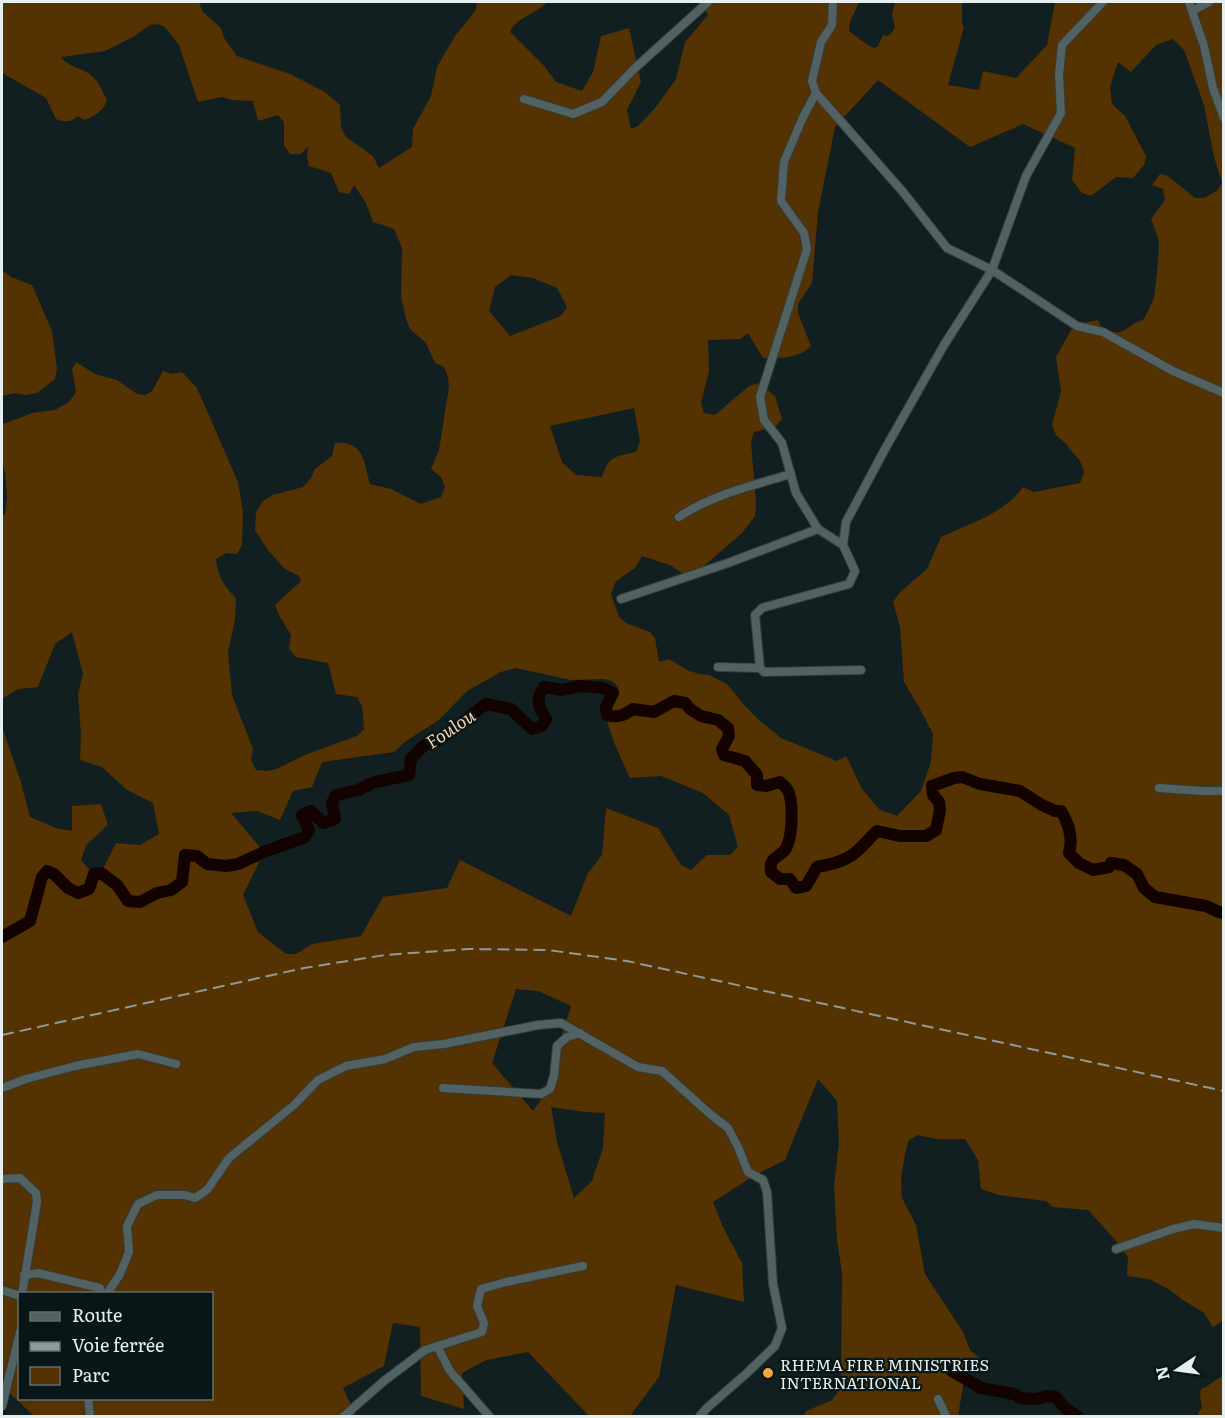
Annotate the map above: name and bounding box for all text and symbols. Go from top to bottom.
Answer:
water label: Foulou [420,701,480,754]
legend [18,1292,213,1400]
text: Route [72,1301,122,1328]
text: Voie ferrée [72,1331,164,1358]
north arrow [1147,1340,1207,1400]
place label: RHEMA FIRE MINISTRIES INTERNATIONAL [780,1352,989,1394]
text: Parc [72,1361,110,1388]
text: N [1148,1364,1175,1383]
marker: RHEMA FIRE MINISTRIES INTERNATIONAL [761,1366,775,1380]

